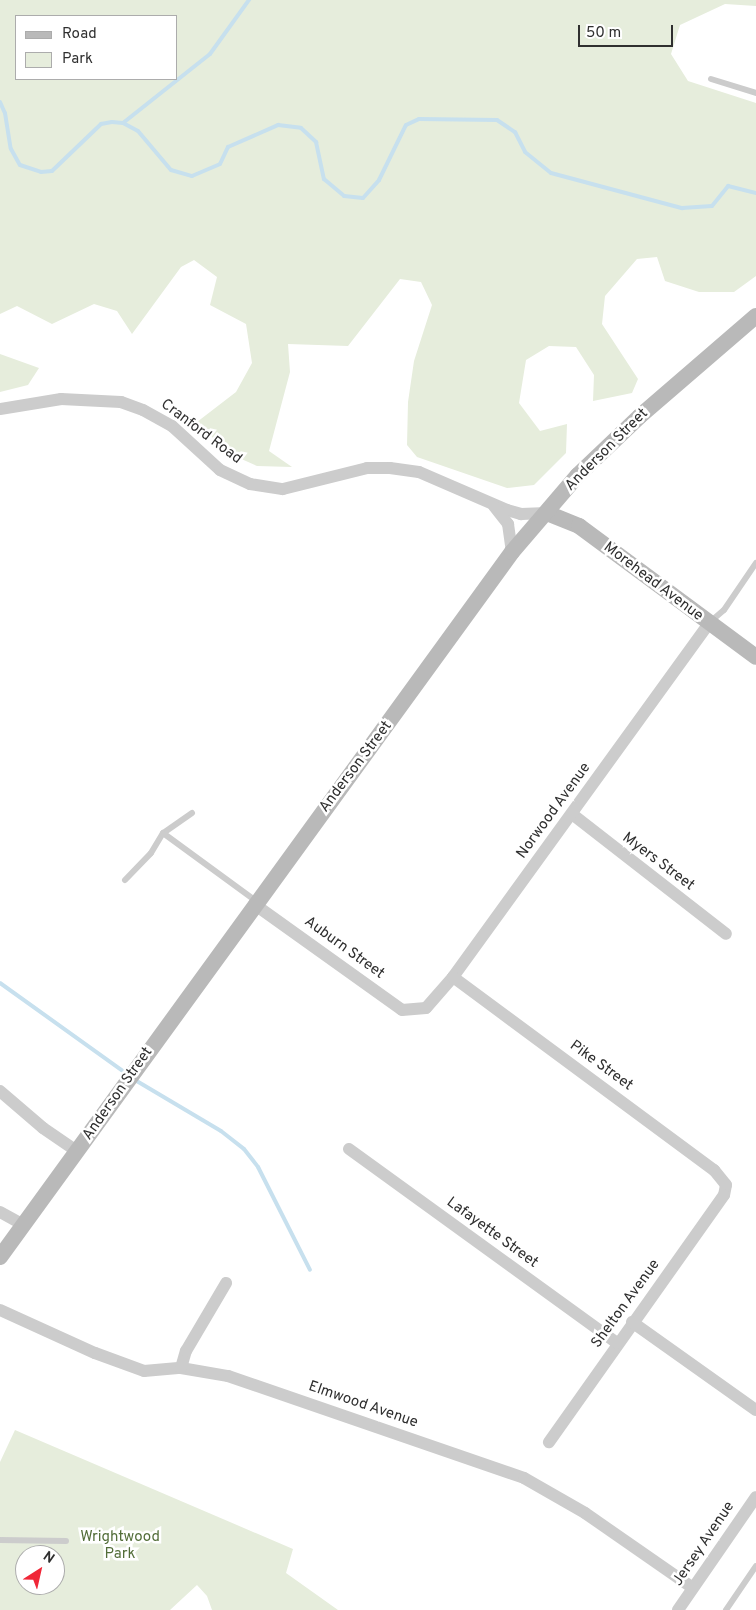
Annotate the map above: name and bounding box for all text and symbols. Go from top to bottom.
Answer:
legend [15,15,178,80]
scale bar [581,15,676,47]
text: 50 m [586,24,621,43]
text: Road [62,25,97,44]
text: Park [62,50,93,69]
street label: Cranford Road [157,396,245,468]
street label: Anderson Street [562,405,652,495]
street label: Morehead Avenue [599,538,707,626]
street label: Anderson Street [316,718,396,816]
street label: Norwood Avenue [513,759,595,863]
street label: Myers Street [618,829,698,895]
street label: Auburn Street [300,913,388,983]
street label: Pike Street [566,1037,636,1095]
street label: Anderson Street [79,1044,157,1144]
street label: Lafayette Street [443,1194,541,1272]
street label: Shelton Avenue [588,1256,664,1352]
street label: Elmwood Avenue [306,1378,420,1432]
street label: Jersey Avenue [669,1498,739,1590]
park label: Wrightwood Park [80,1528,160,1563]
north arrow [15,1545,65,1595]
text: N [39,1548,57,1568]

